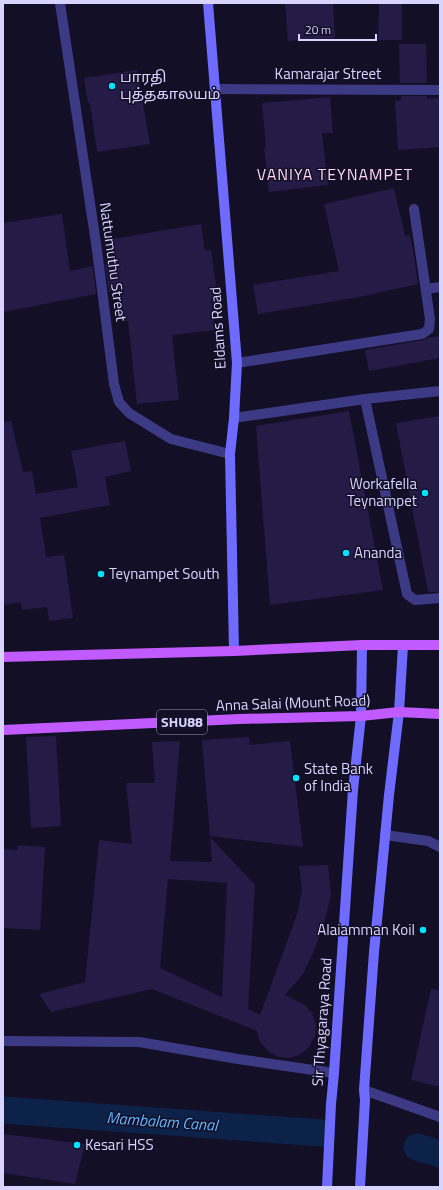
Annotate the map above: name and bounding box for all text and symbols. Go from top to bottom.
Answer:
scale bar [299,16,376,42]
text: 20 m [305,20,331,39]
street label: Kamarajar Street [275,62,382,85]
place label: பாரதி புத்தகாலயம் [120,65,220,105]
marker: பாரதி புத்தகாலயம் [107,81,117,91]
district label: VANIYA TEYNAMPET [257,162,413,186]
street label: Nattumuthu Street [94,201,133,324]
street label: Eldams Road [203,286,232,370]
place label: Workafella Teynampet [347,472,418,512]
marker: Workafella Teynampet [420,488,430,498]
place label: Ananda [354,541,403,564]
marker: Ananda [341,548,351,558]
place label: Teynampet South [109,562,220,585]
marker: Teynampet South [96,569,106,579]
street label: Anna Salai (Mount Road) [215,688,371,717]
road number: SHU88 [157,710,207,734]
place label: State Bank of India [304,757,373,797]
marker: State Bank of India [291,773,301,783]
place label: Alaiamman Koil [317,918,415,941]
marker: Alaiamman Koil [418,925,428,935]
street label: Sir Thyagaraya Road [306,957,337,1087]
water label: Mambalam Canal [106,1105,220,1137]
place label: Kesari HSS [85,1133,154,1156]
marker: Kesari HSS [72,1140,82,1150]

